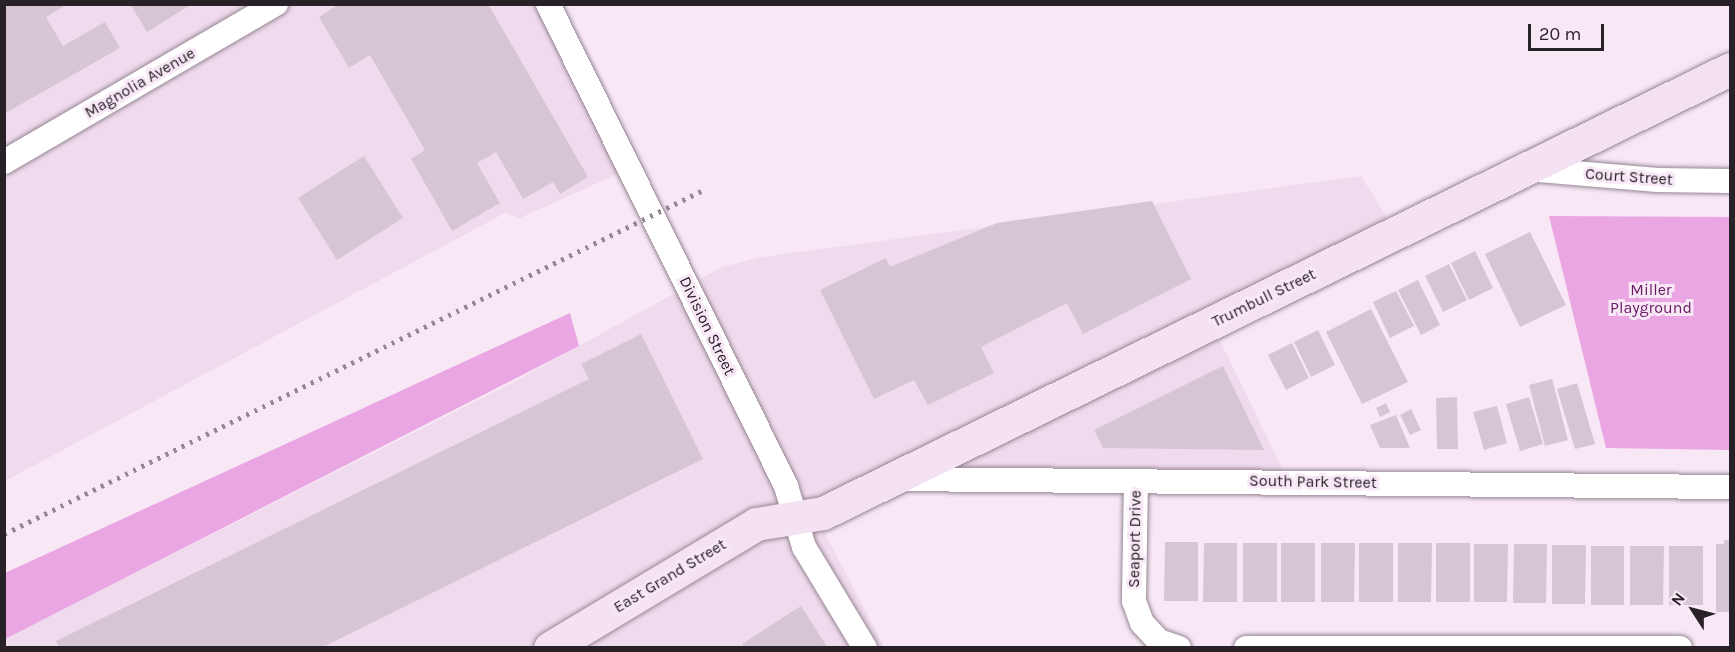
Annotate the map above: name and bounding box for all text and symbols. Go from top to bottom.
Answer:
scale bar [1531,12,1608,50]
text: 20 m [1539,23,1581,45]
street label: Magnolia Avenue [81,44,199,122]
street label: Court Street [1585,164,1673,190]
street label: Trumbull Street [1209,265,1319,331]
street label: Division Street [675,274,739,378]
park label: Miller Playground [1610,280,1692,318]
street label: South Park Street [1249,471,1377,493]
street label: Seaport Drive [1125,490,1145,588]
street label: East Grand Street [610,535,730,617]
north arrow [1663,580,1723,640]
text: N [1667,589,1689,609]

